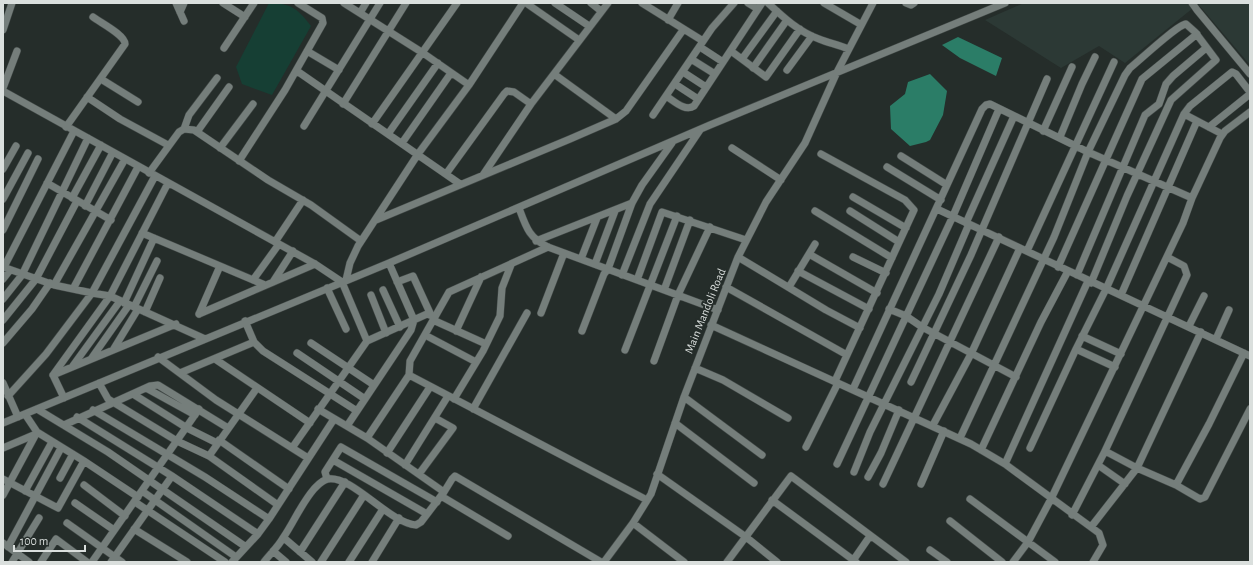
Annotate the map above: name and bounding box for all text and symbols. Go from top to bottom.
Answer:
street label: Main Mandoli Road [682,267,728,355]
scale bar [14,527,85,553]
text: 100 m [20,535,48,547]

